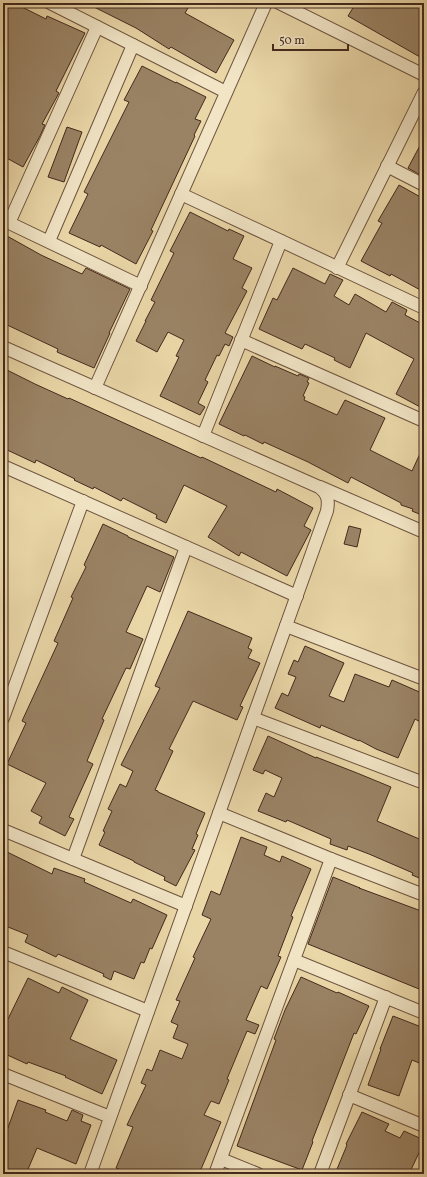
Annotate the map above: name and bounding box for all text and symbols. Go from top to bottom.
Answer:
scale bar [273,26,348,52]
text: 50 m [279,33,305,49]

